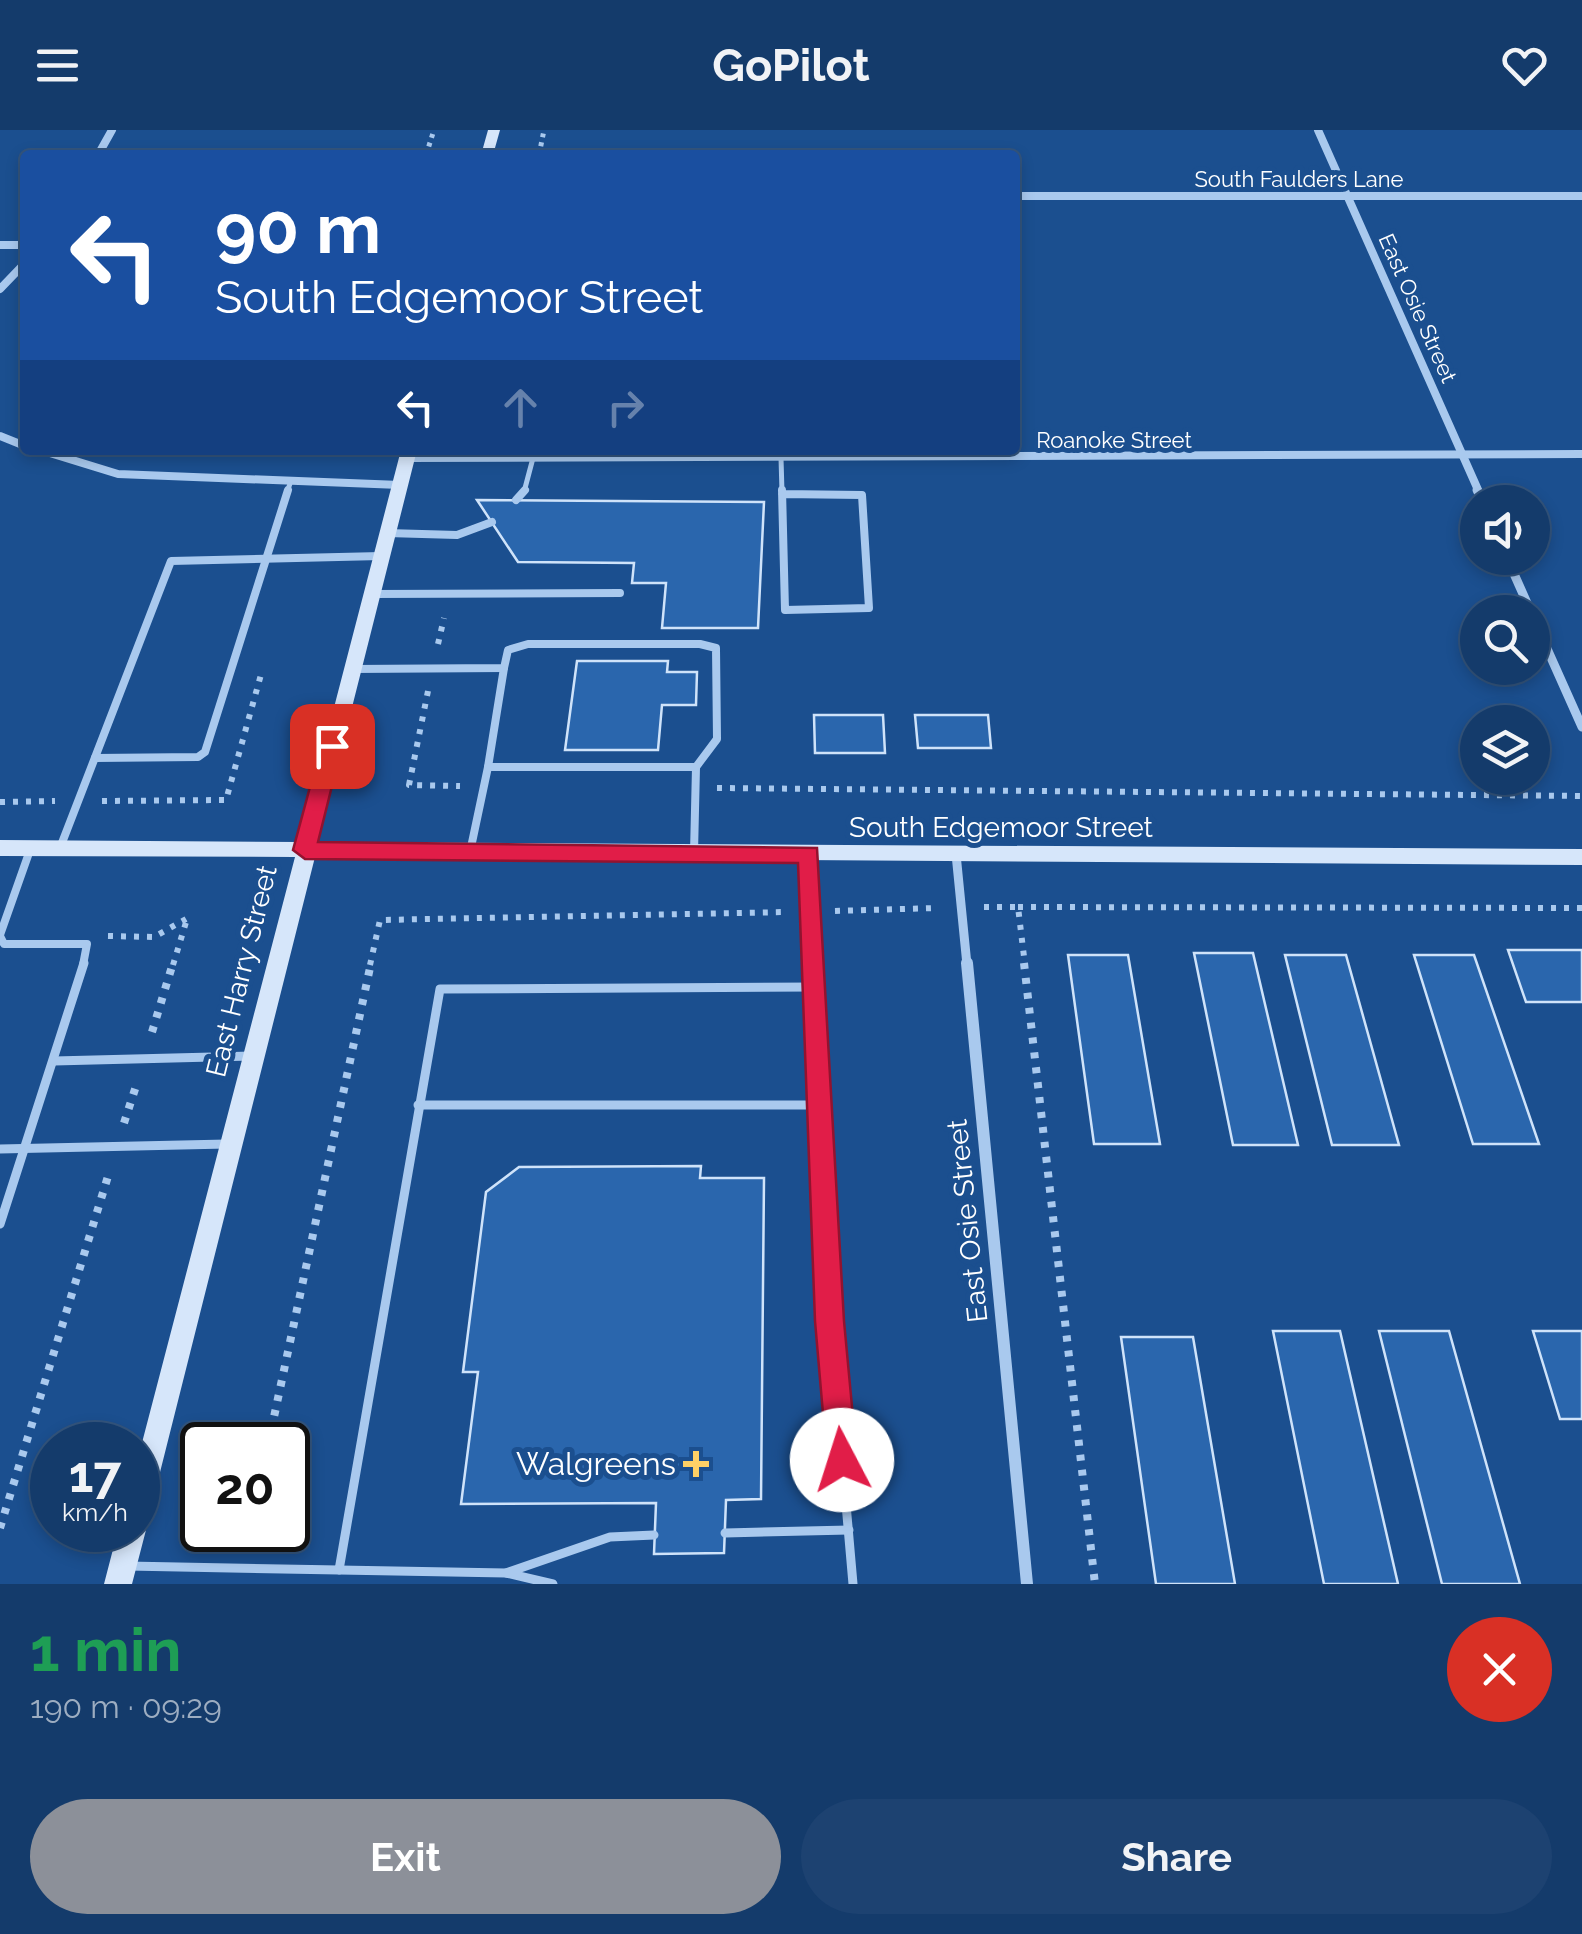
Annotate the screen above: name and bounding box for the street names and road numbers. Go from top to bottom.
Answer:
street label: South Faulders Lane [1195,166,1404,192]
street label: East Osie Street [1374,229,1463,387]
street label: Roanoke Street [1036,427,1192,453]
street label: South Edgemoor Street [849,811,1154,844]
street label: East Harry Street [199,861,284,1080]
street label: East Osie Street [940,1117,995,1324]

